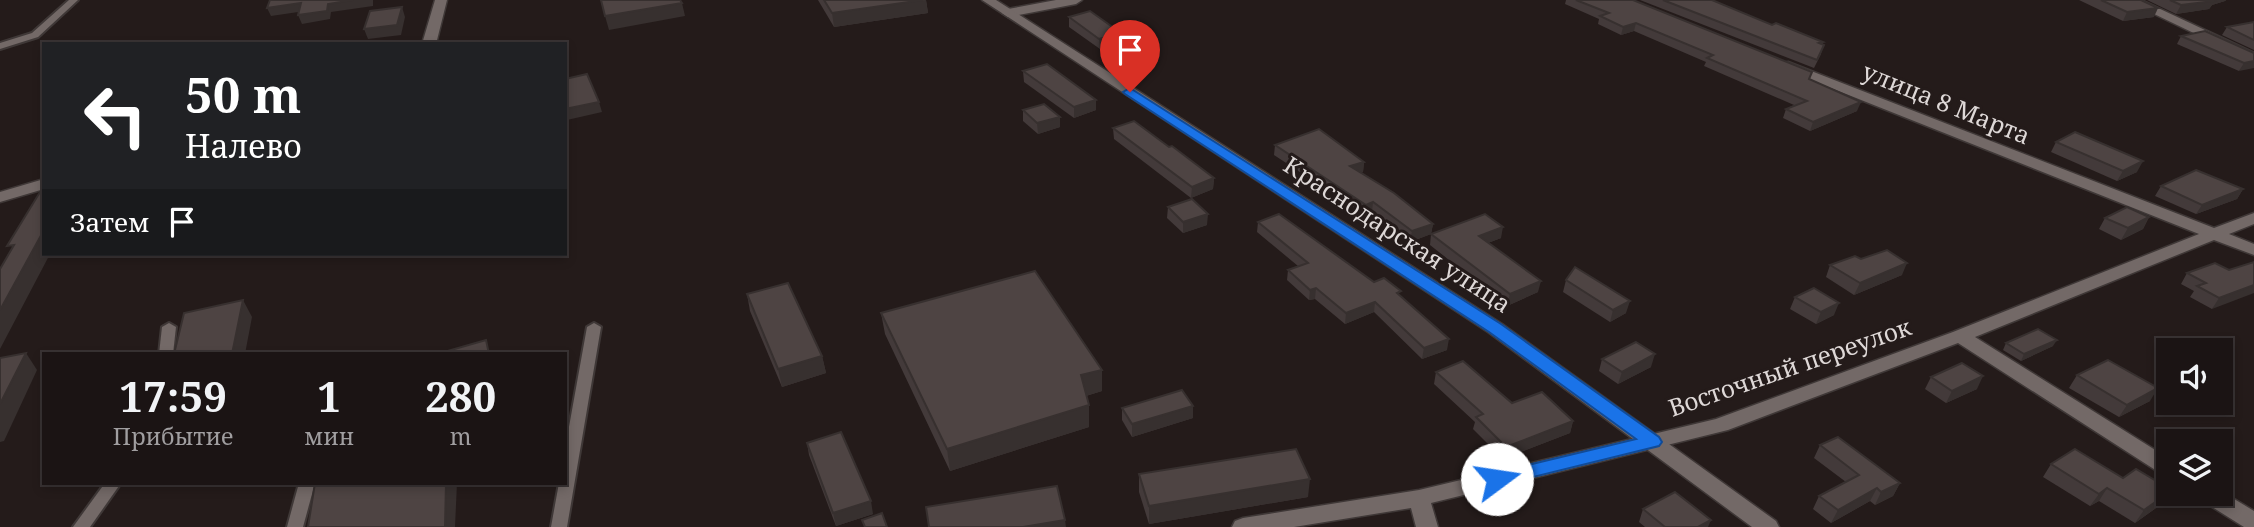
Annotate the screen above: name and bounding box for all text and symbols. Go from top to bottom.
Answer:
pin [1100,20,1160,92]
icon: arrive [1111,31,1149,69]
street label: улица 8 Марта [1858,54,2035,151]
text: 50 m [185,61,301,127]
icon: left [70,70,161,161]
text: Налево [185,124,302,167]
street label: Краснодарская улица [1278,148,1518,320]
icon: arrive [163,203,201,241]
text: Затем [70,204,149,240]
street label: Восточный переулок [1664,309,1916,424]
map controls [2156,338,2233,506]
button: sound [2156,338,2233,415]
text: 17:59 [119,367,227,424]
text: 1 [317,367,341,424]
text: 280 [425,367,496,424]
text: Прибытие [113,420,233,452]
text: мин [304,420,354,452]
text: m [450,420,471,452]
button: layers [2156,429,2233,506]
position arrow [1460,442,1534,516]

